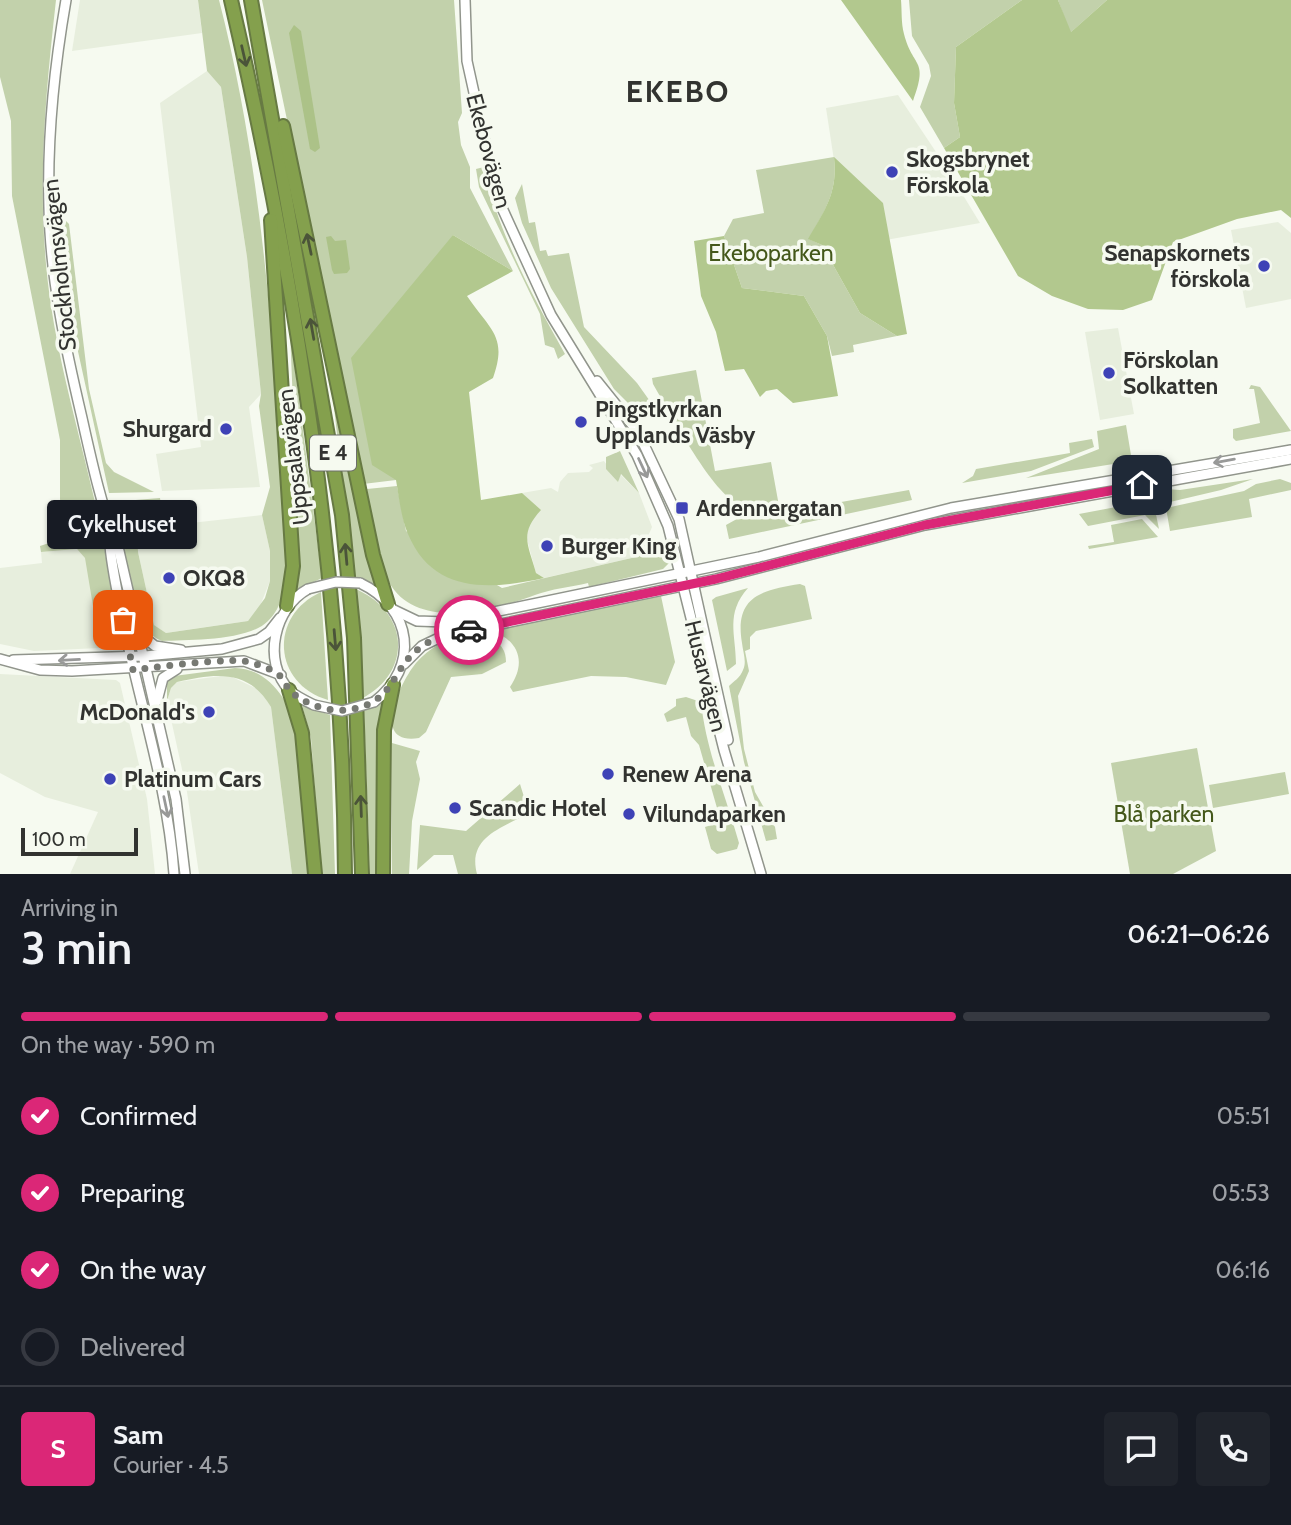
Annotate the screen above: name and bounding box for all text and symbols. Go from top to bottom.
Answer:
one-way arrow [237,44,251,67]
district label: EKEBO [626,73,730,110]
street label: Ekebovägen [460,90,518,212]
place label: Skogsbrynet Förskola [906,145,1030,199]
marker: Skogsbrynet Förskola [884,164,900,180]
street label: Stockholmsvägen [36,178,82,352]
one-way arrow [301,233,315,256]
park label: Ekeboparken [708,239,834,267]
place label: Senapskornets förskola [1104,239,1251,293]
marker: Senapskornets förskola [1256,258,1272,274]
one-way arrow [305,319,318,341]
place label: Förskolan Solkatten [1123,346,1219,400]
marker: Förskolan Solkatten [1101,365,1117,381]
street label: Uppsalavägen [271,387,315,527]
place label: Pingstkyrkan Upplands Väsby [595,395,756,449]
marker: Pingstkyrkan Upplands Väsby [573,414,589,430]
place label: Shurgard [123,415,212,443]
marker: Shurgard [218,421,234,437]
road number: E 4 [310,435,356,470]
pin [1112,455,1172,515]
one-way arrow [1213,455,1236,468]
one-way arrow [636,457,650,478]
icon: home [1123,466,1161,504]
place label: Ardennergatan [696,494,842,522]
marker: Ardennergatan [674,500,690,516]
callout: Cykelhuset [48,501,198,550]
text: Cykelhuset [68,510,176,538]
place label: Burger King [561,532,677,560]
marker: Burger King [539,538,555,554]
one-way arrow [339,543,352,566]
place label: OKQ8 [183,564,246,592]
marker: OKQ8 [161,570,177,586]
pin [93,590,153,650]
courier [434,595,504,665]
icon: bag [104,601,142,639]
icon: car [450,611,488,649]
street label: Husarvägen [679,617,733,735]
one-way arrow [328,628,341,651]
one-way arrow [59,654,81,667]
place label: McDonald's [79,698,195,726]
marker: McDonald's [201,704,217,720]
place label: Renew Arena [622,760,753,788]
place label: Platinum Cars [124,765,262,793]
marker: Renew Arena [600,766,616,782]
marker: Platinum Cars [102,771,118,787]
place label: Scandic Hotel [469,794,607,822]
one-way arrow [159,795,173,818]
one-way arrow [355,795,368,818]
marker: Scandic Hotel [447,800,463,816]
place label: Vilundaparken [643,800,786,828]
park label: Blå parken [1114,800,1214,828]
marker: Vilundaparken [621,806,637,822]
scale bar [21,825,138,857]
text: 100 m [32,828,86,851]
text: Arriving in [21,894,118,922]
text: 06:21–06:26 [1127,918,1270,950]
text: 3 min [21,920,132,976]
text: On the way · 590 m [21,1031,215,1059]
icon: check [21,1097,59,1135]
text: Confirmed [80,1100,197,1132]
text: 05:51 [1217,1102,1270,1130]
icon: check [21,1174,59,1212]
text: Preparing [80,1177,184,1209]
text: 05:53 [1212,1179,1270,1207]
icon: check [21,1251,59,1289]
text: On the way [80,1254,206,1286]
text: 06:16 [1216,1256,1270,1284]
text: Delivered [80,1331,185,1363]
button: chat [1104,1412,1178,1486]
button: phone [1196,1412,1270,1486]
text: Sam [113,1419,164,1451]
text: S [50,1433,66,1465]
text: Courier · 4.5 [113,1451,229,1479]

